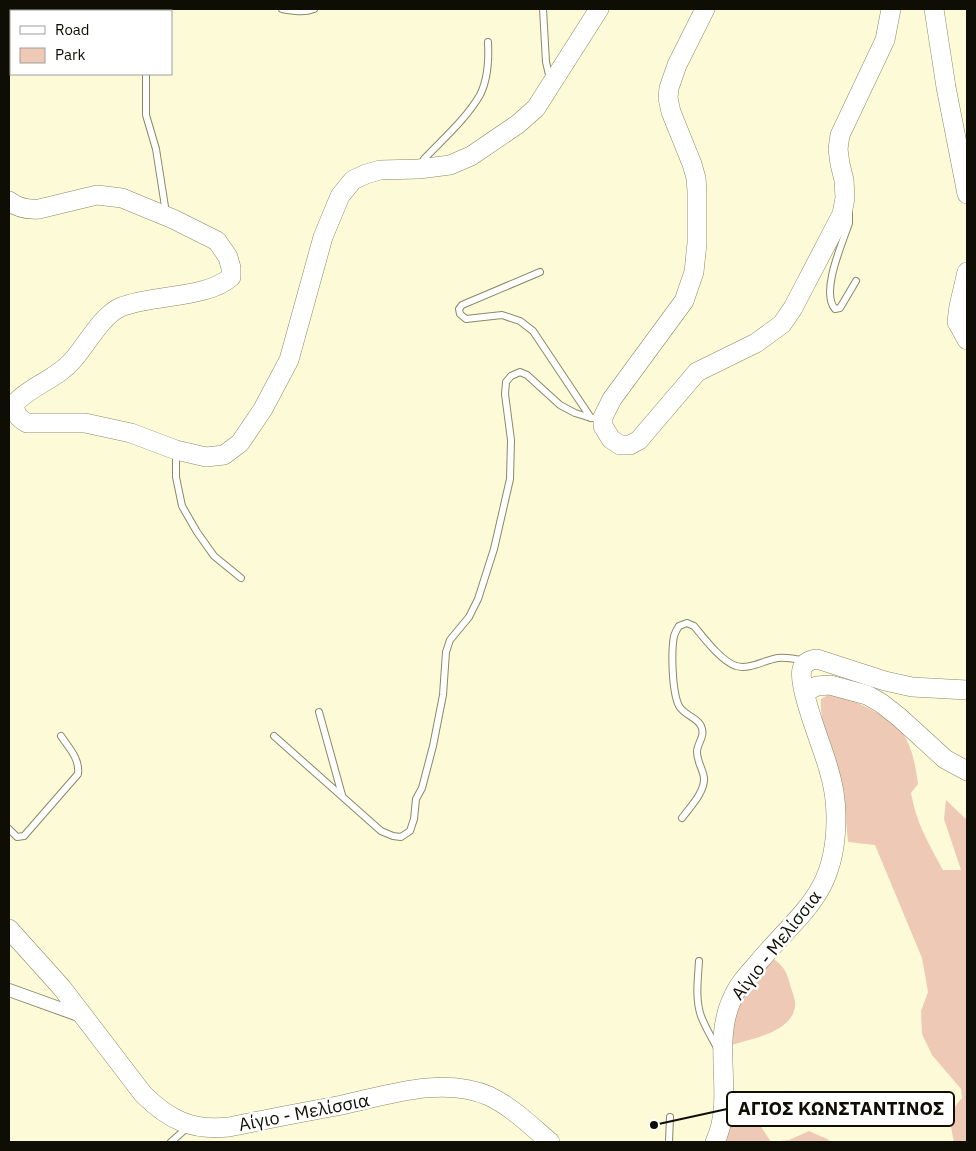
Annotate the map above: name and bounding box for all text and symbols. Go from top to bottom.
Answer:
legend [10,10,172,75]
text: Road [55,20,90,39]
text: Park [55,45,85,64]
street label: Αίγιο - Μελίσσια [726,886,826,1004]
street label: Αίγιο - Μελίσσια [237,1088,371,1136]
callout: ΑΓΙΟΣ ΚΩΝΣΤΑΝΤΙΝΟΣ [727,1092,954,1126]
text: ΑΓΙΟΣ ΚΩΝΣΤΑΝΤΙΝΟΣ [738,1096,944,1120]

